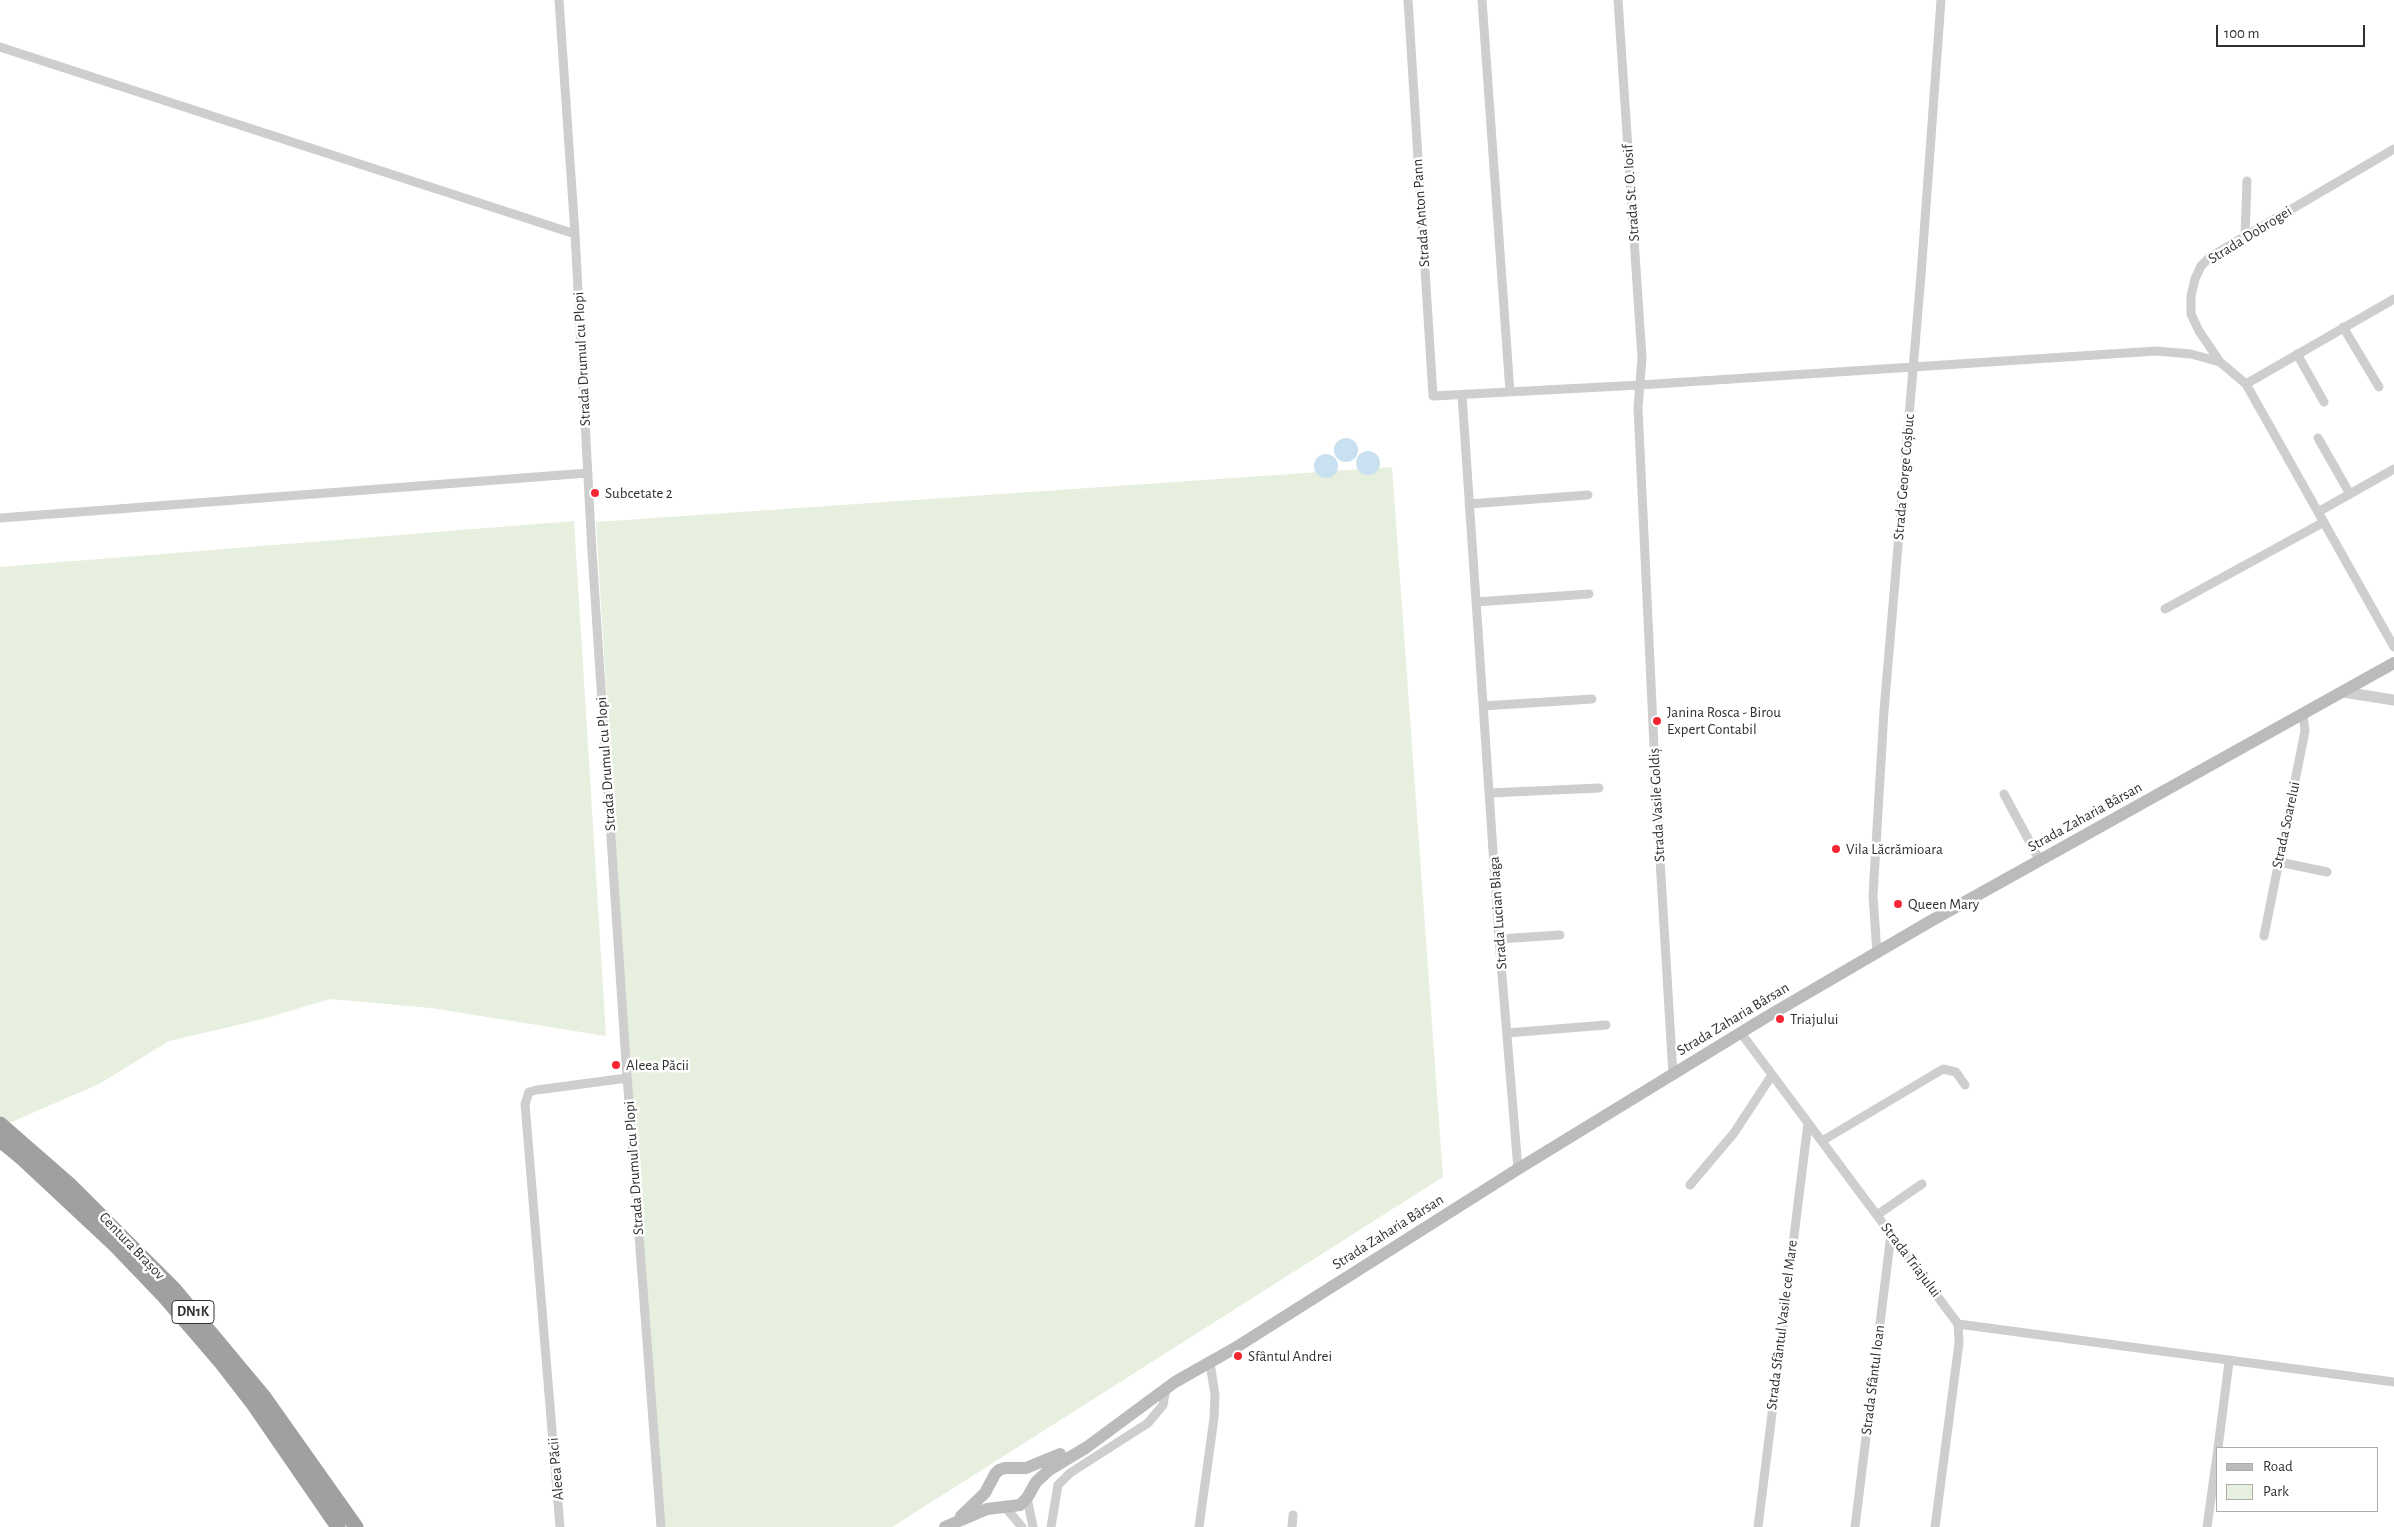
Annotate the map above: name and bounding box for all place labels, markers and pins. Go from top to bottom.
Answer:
place label: Subcetate 2 [605,484,673,502]
marker: Subcetate 2 [589,487,601,499]
place label: Janina Rosca - Birou Expert Contabil [1667,703,1781,738]
marker: Janina Rosca - Birou Expert Contabil [1651,715,1663,727]
place label: Vila Lăcrămioara [1846,840,1943,858]
marker: Vila Lăcrămioara [1830,843,1842,855]
place label: Queen Mary [1908,895,1979,913]
marker: Queen Mary [1892,898,1904,910]
place label: Triajului [1790,1010,1838,1028]
marker: Triajului [1774,1013,1786,1025]
place label: Aleea Păcii [626,1056,689,1074]
marker: Aleea Păcii [610,1059,622,1071]
place label: Sfântul Andrei [1248,1347,1332,1365]
marker: Sfântul Andrei [1232,1350,1244,1362]

